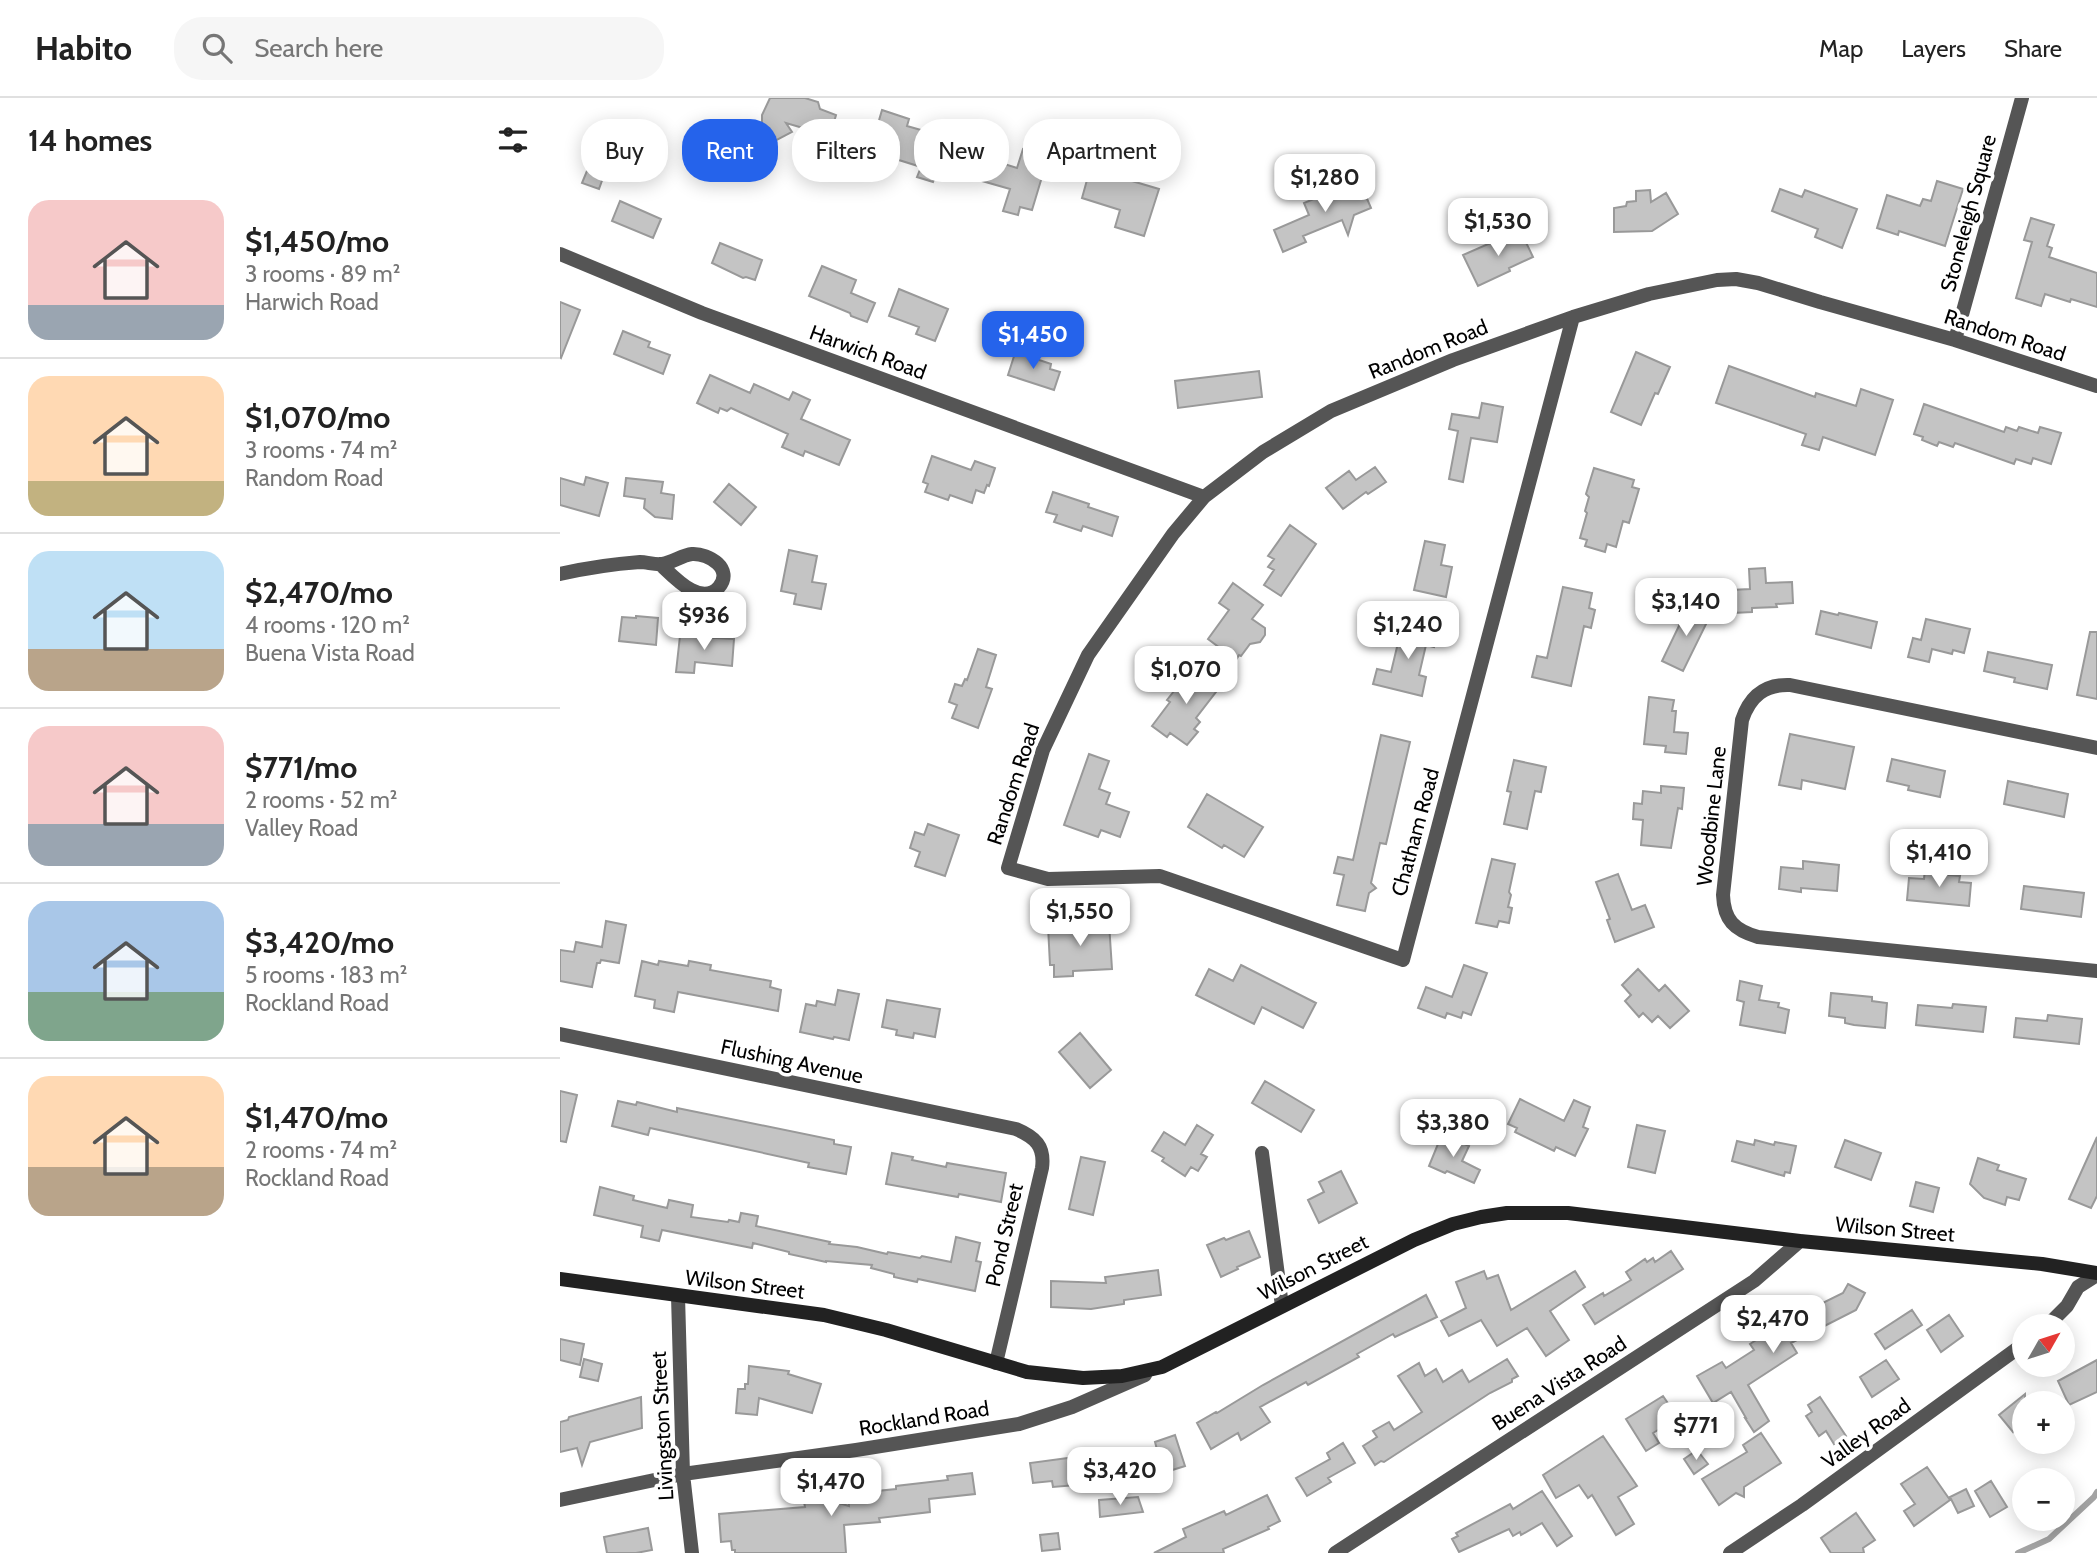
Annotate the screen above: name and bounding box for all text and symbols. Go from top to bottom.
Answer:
search box [174,17,664,80]
text: Habito [35,28,132,68]
icon: search [198,29,236,67]
text: Search here [254,32,383,64]
text: Map [1819,34,1863,63]
text: Layers [1901,34,1966,63]
text: Share [2004,34,2062,63]
chip: Buy [581,119,668,182]
chip: Rent [682,119,778,182]
chip: Filters [792,119,900,182]
chip: New [914,119,1009,182]
chip: Apartment [1023,119,1181,182]
icon: filters [494,121,532,159]
text: 14 homes [28,122,152,159]
street label: Stoneleigh Square [1935,131,2001,294]
pin: $1,280 [1268,155,1382,214]
text: $1,280 [1290,163,1360,191]
pin: $1,530 [1441,198,1555,258]
text: $1,530 [1464,207,1532,235]
text: $1,450/mo [245,223,389,260]
icon: home [84,228,168,312]
text: 3 rooms · 89 m² [245,260,400,288]
text: Harwich Road [245,288,379,316]
street label: Random Road [1941,304,2069,366]
pin: $1,450 [976,312,1090,371]
street label: Random Road [1365,314,1491,384]
street label: Harwich Road [806,319,930,385]
text: $1,450 [998,320,1068,348]
text: $1,070/mo [245,399,390,436]
icon: home [84,404,168,488]
text: 3 rooms · 74 m² [245,436,397,464]
text: Random Road [245,464,383,492]
text: $2,470/mo [245,574,393,611]
pin: $3,140 [1629,578,1743,638]
icon: home [84,579,168,663]
text: $3,140 [1651,587,1721,615]
pin: $936 [663,592,745,652]
text: $936 [678,601,730,629]
pin: $1,240 [1351,602,1465,661]
text: $1,240 [1373,610,1443,638]
text: 4 rooms · 120 m² [245,611,410,639]
text: Buena Vista Road [245,639,415,667]
pin: $1,070 [1129,646,1243,706]
text: $1,070 [1151,655,1221,683]
street label: Random Road [982,720,1044,848]
street label: Woodbine Lane [1691,745,1731,887]
text: $771/mo [245,749,357,786]
icon: home [84,754,168,838]
street label: Chatham Road [1386,765,1444,899]
text: 2 rooms · 52 m² [245,786,398,814]
text: Valley Road [245,814,358,842]
pin: $1,410 [1882,830,1996,889]
text: $1,410 [1906,838,1972,866]
pin: $1,550 [1023,888,1137,948]
text: $1,550 [1046,897,1114,925]
text: $3,420/mo [245,924,394,961]
icon: home [84,929,168,1013]
text: 5 rooms · 183 m² [245,961,407,989]
text: Rockland Road [245,989,389,1017]
street label: Flushing Avenue [718,1034,866,1088]
text: $1,470/mo [245,1099,388,1136]
pin: $3,380 [1396,1100,1510,1159]
icon: home [84,1104,168,1188]
text: $3,380 [1416,1108,1490,1136]
text: 2 rooms · 74 m² [245,1136,397,1164]
text: Rockland Road [245,1164,389,1192]
street label: Pond Street [980,1181,1028,1289]
street label: Wilson Street [1834,1211,1956,1247]
street label: Wilson Street [1254,1229,1372,1305]
street label: Wilson Street [684,1264,806,1304]
pin: $2,470 [1716,1296,1830,1355]
text: $2,470 [1737,1304,1809,1332]
north arrow [2012,1314,2076,1377]
map controls [2012,1314,2075,1531]
street label: Buena Vista Road [1487,1330,1631,1436]
street label: Livingston Street [646,1351,678,1501]
button: + [2012,1391,2075,1454]
street label: Valley Road [1817,1393,1915,1473]
street label: Rockland Road [857,1395,991,1441]
pin: $771 [1655,1402,1737,1462]
text: $771 [1673,1411,1719,1439]
pin: $3,420 [1063,1448,1177,1507]
text: $3,420 [1083,1456,1157,1484]
pin: $1,470 [774,1458,888,1518]
text: $1,470 [796,1467,866,1495]
button: − [2012,1468,2075,1531]

